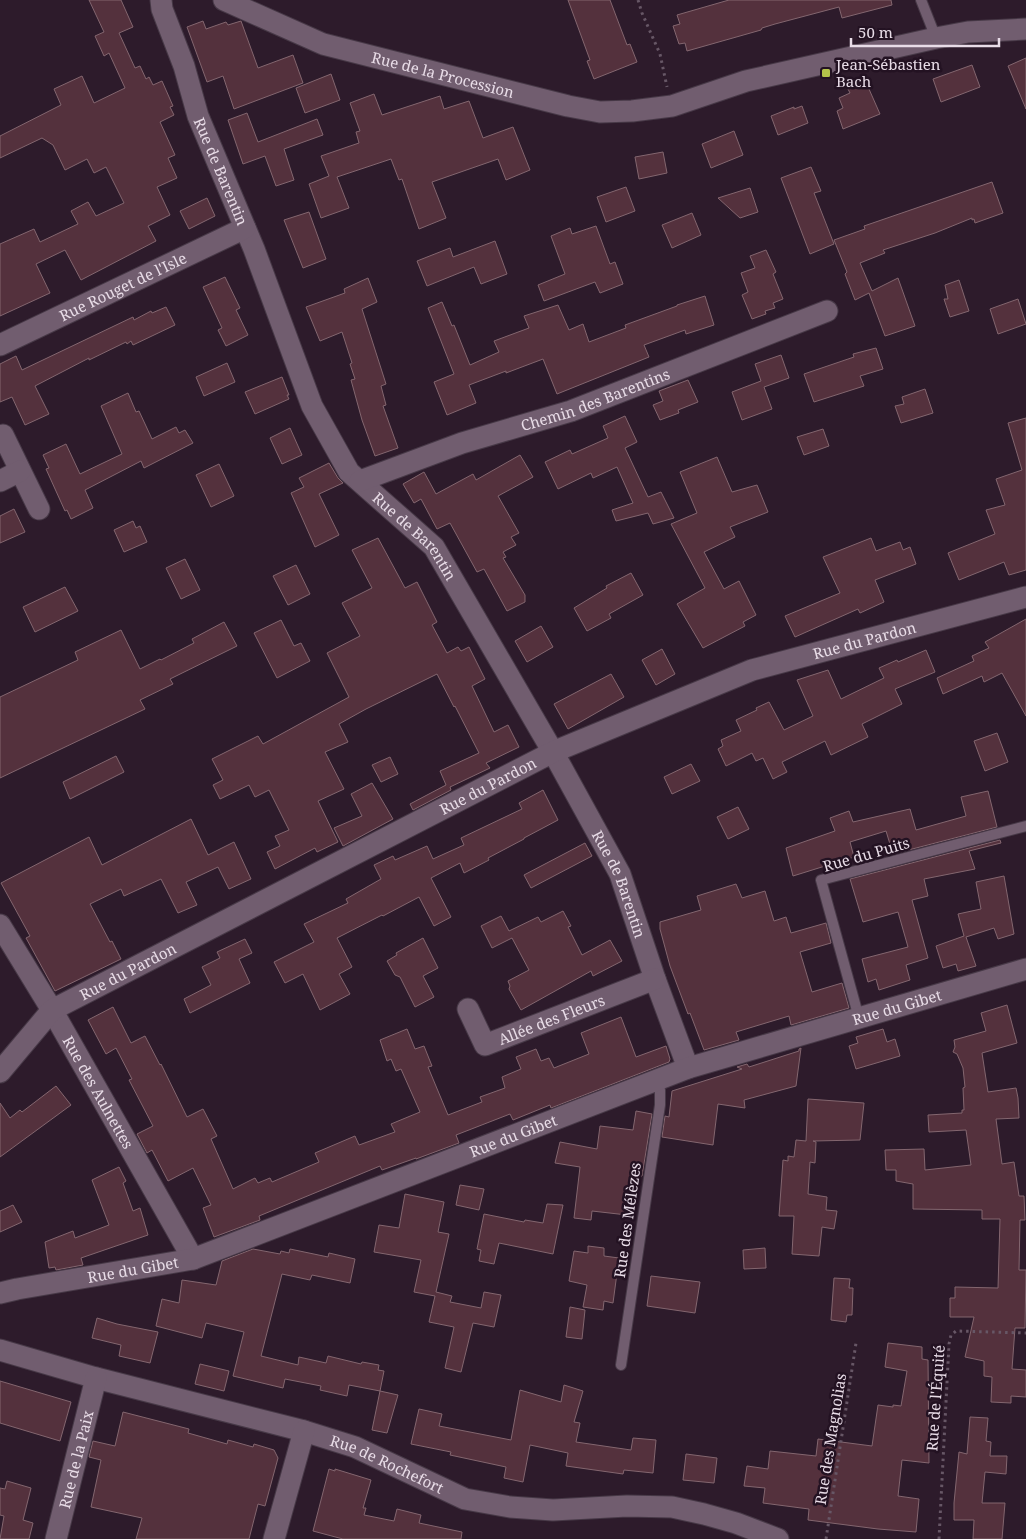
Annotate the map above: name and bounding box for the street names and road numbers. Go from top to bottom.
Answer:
street label: Rue de la Procession [369,47,517,102]
street label: Rue de Barentin [190,114,253,229]
street label: Rue Rouget de l'Isle [56,247,190,325]
street label: Chemin des Barentins [518,363,673,435]
street label: Rue de Barentin [369,488,461,584]
street label: Rue du Pardon [811,617,919,663]
street label: Rue du Pardon [436,752,540,819]
street label: Rue de Barentin [588,827,651,941]
street label: Rue du Puits [820,832,912,876]
street label: Rue du Pardon [76,938,180,1004]
street label: Rue du Gibet [850,984,944,1029]
street label: Allée des Fleurs [495,989,608,1049]
street label: Rue des Aulnettes [59,1032,139,1152]
street label: Rue du Gibet [466,1110,560,1161]
street label: Rue des Mélèzes [609,1161,645,1279]
street label: Rue du Gibet [86,1252,180,1287]
street label: Rue de l'Équité [921,1344,949,1452]
street label: Rue des Magnolias [810,1372,850,1506]
street label: Rue de la Paix [54,1408,98,1511]
street label: Rue de Rochefort [328,1430,447,1498]

